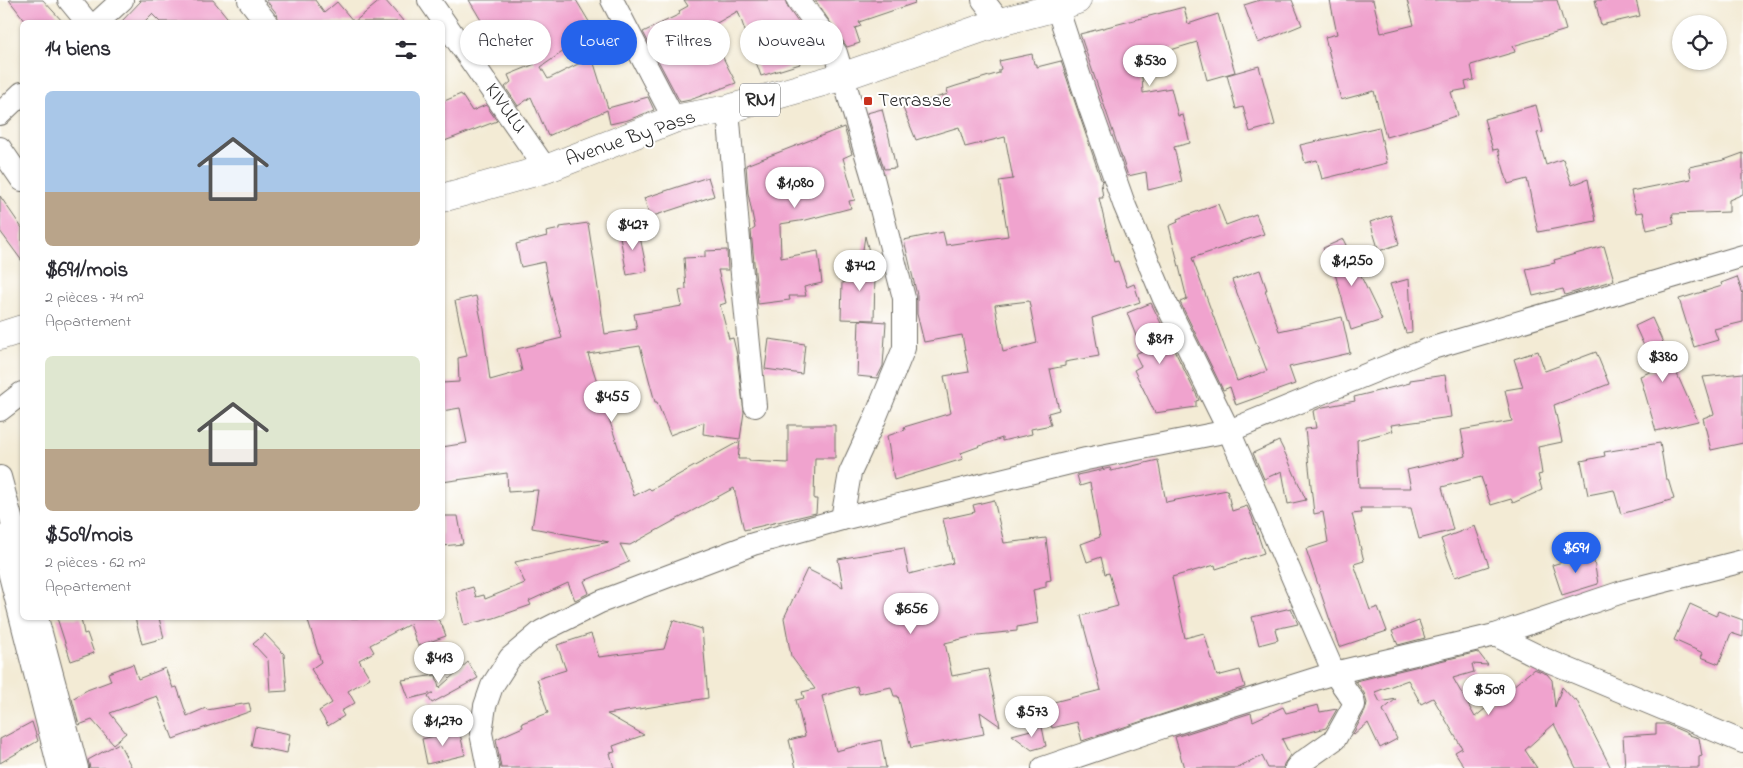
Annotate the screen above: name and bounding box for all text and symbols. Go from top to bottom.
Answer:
map controls [1672,15,1727,70]
button: locate [1672,15,1727,70]
chip: Acheter [460,20,551,65]
chip: Louer [561,20,637,65]
chip: Filtres [647,20,730,65]
chip: Nouveau [740,20,843,65]
text: 14 biens [45,35,111,65]
icon: filters [392,36,420,64]
pin: $530 [1120,44,1180,87]
text: $530 [1134,49,1166,73]
street label: KIVULU [477,78,533,140]
road number: RN1 [740,84,780,116]
place label: Terrasse [878,87,951,116]
marker: Terrasse [862,95,874,107]
street label: Avenue By Pass [562,103,700,175]
icon: home [188,124,278,214]
pin: $1,080 [754,166,836,209]
text: $1,080 [776,171,814,195]
pin: $427 [603,208,663,251]
text: $427 [618,213,648,237]
pin: $1,250 [1311,244,1393,287]
text: $1,250 [1331,249,1373,273]
pin: $742 [830,250,890,292]
text: $742 [845,254,875,278]
text: $691/mois [45,256,128,286]
text: 2 pièces · 74 m² [45,286,144,310]
text: Appartement [45,310,131,334]
pin: $817 [1130,322,1190,365]
text: $817 [1146,327,1174,351]
pin: $380 [1633,340,1693,383]
text: $380 [1648,345,1678,369]
pin: $455 [582,380,642,423]
text: $455 [595,385,629,409]
icon: home [188,389,278,479]
text: $509/mois [45,521,133,551]
pin: $691 [1546,532,1606,574]
text: $691 [1563,536,1589,560]
text: 2 pièces · 62 m² [45,551,146,575]
text: Appartement [45,575,131,599]
pin: $656 [881,592,941,635]
text: $656 [895,597,927,621]
pin: $413 [409,642,469,684]
text: $413 [425,646,453,670]
pin: $509 [1459,674,1519,716]
text: $509 [1474,678,1504,702]
pin: $573 [1002,696,1062,738]
text: $573 [1016,700,1048,724]
pin: $1,270 [402,704,484,747]
text: $1,270 [424,709,462,733]

